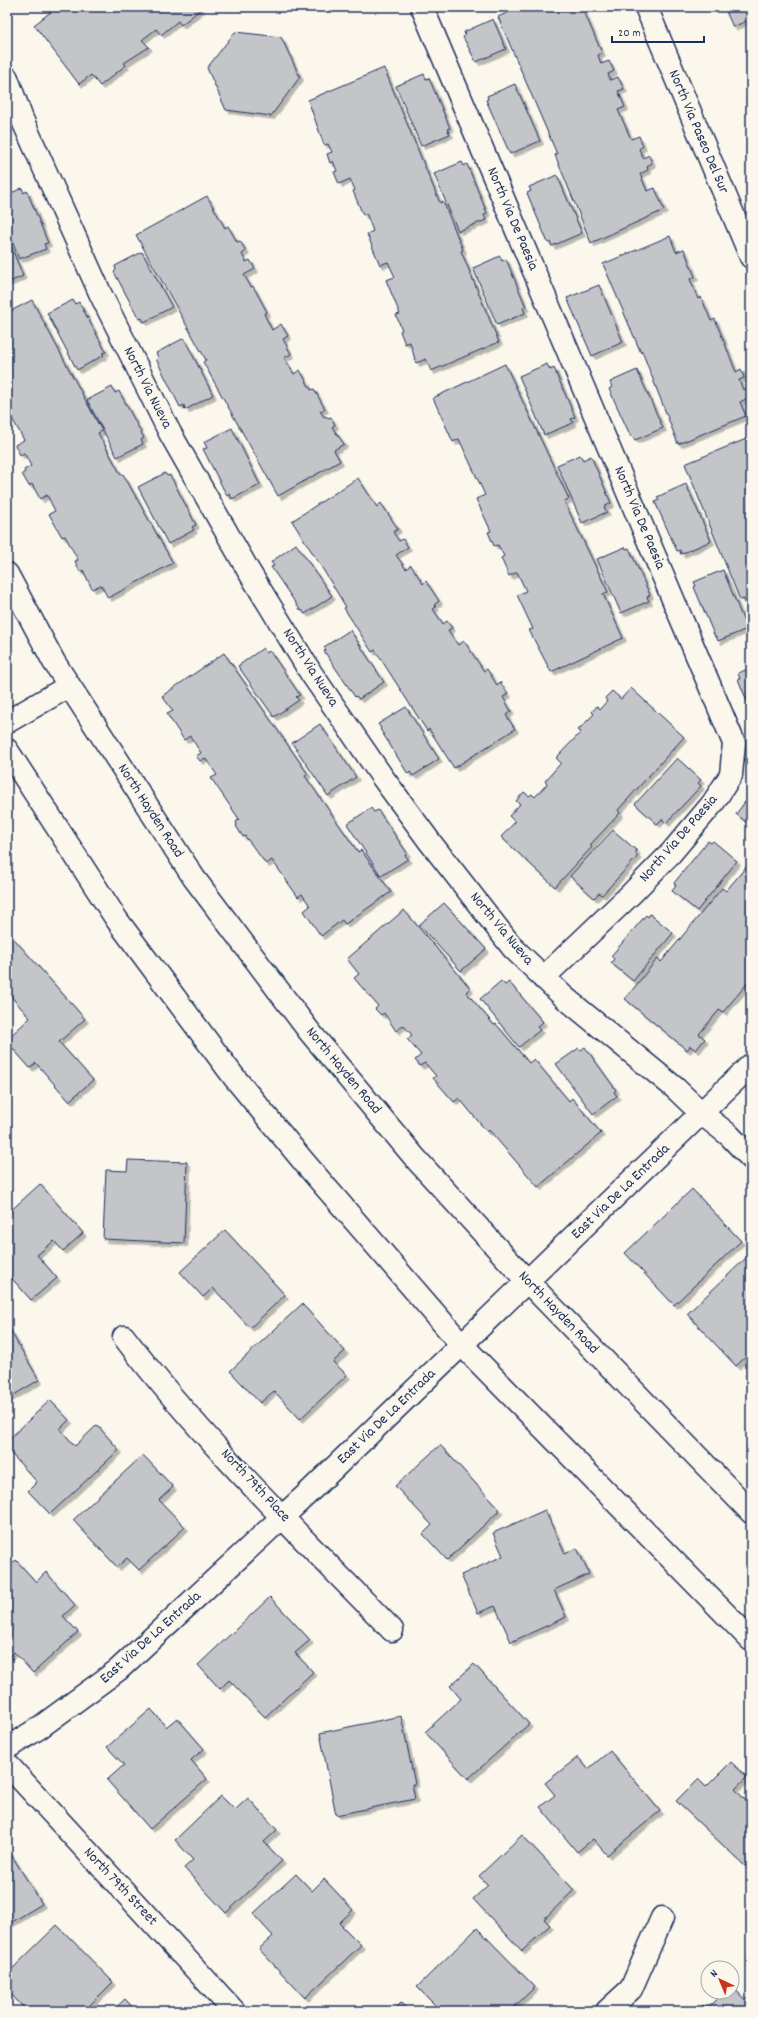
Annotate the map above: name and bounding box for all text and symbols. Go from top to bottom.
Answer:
scale bar [612,18,704,44]
text: 20 m [618,25,641,42]
street label: North Via Paseo Del Sur [662,67,734,198]
street label: North Via De Paesia [480,164,544,275]
street label: North Via Nueva [117,343,178,434]
street label: North Via De Paesia [607,463,671,574]
street label: North Via Nueva [276,624,344,712]
street label: North Hayden Road [111,760,189,862]
street label: North Via De Paesia [635,789,724,888]
street label: North Via Nueva [464,888,539,971]
street label: North Hayden Road [300,1022,386,1120]
street label: East Via De La Entrada [567,1138,676,1245]
street label: North Hayden Road [512,1266,604,1360]
street label: East Via De La Entrada [333,1363,442,1470]
street label: North 79th Place [215,1444,295,1528]
street label: East Via De La Entrada [95,1586,207,1690]
street label: North 79th Street [78,1843,163,1932]
north arrow [700,1960,740,2000]
text: N [707,1966,722,1982]

